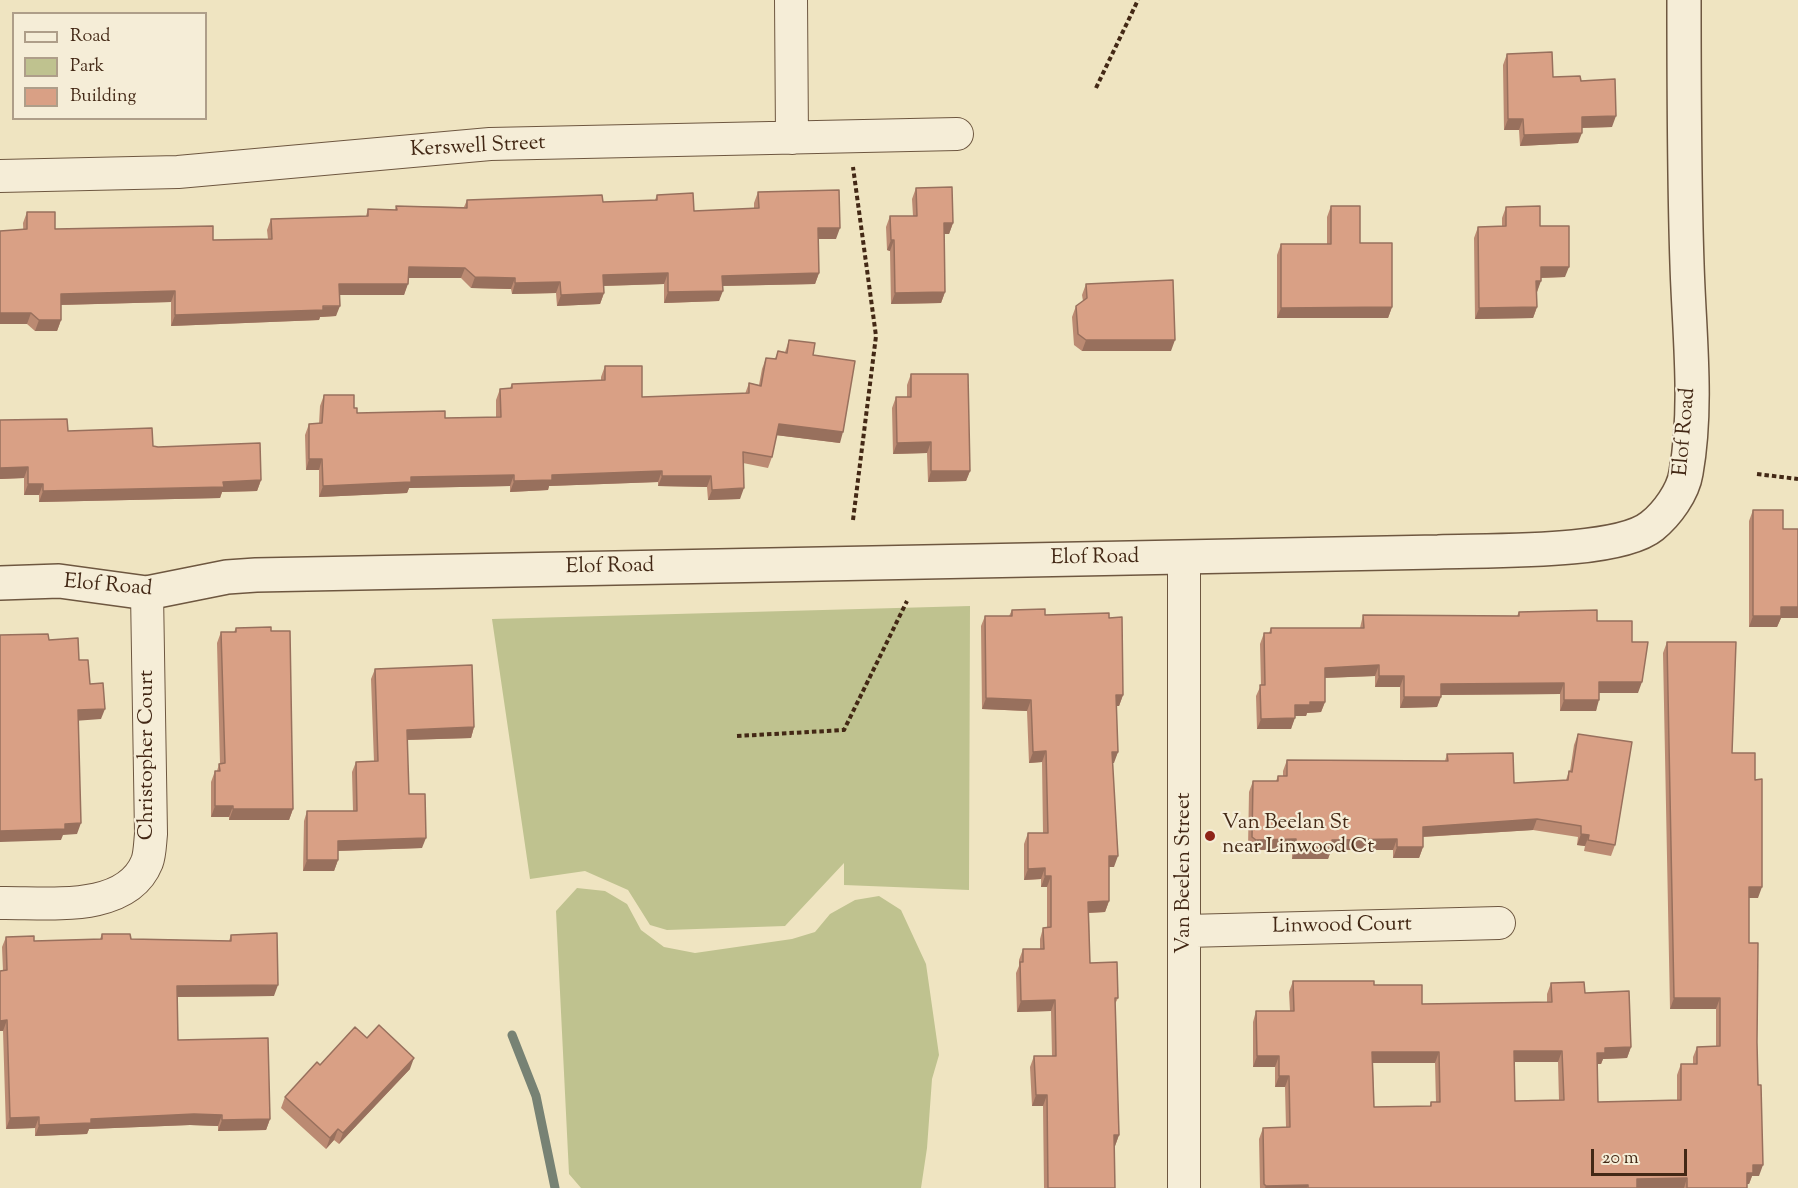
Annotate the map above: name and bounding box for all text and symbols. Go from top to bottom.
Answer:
legend [12,12,207,120]
text: Road [70,24,110,50]
text: Park [70,54,104,80]
text: Building [70,84,136,110]
street label: Kerswell Street [410,132,546,164]
street label: Elof Road [1670,387,1702,477]
street label: Elof Road [1050,546,1140,572]
street label: Elof Road [565,555,655,581]
street label: Elof Road [63,571,153,603]
street label: Christopher Court [135,670,161,840]
street label: Van Beelen Street [1172,792,1198,954]
place label: Van Beelan St near Linwood Ct [1222,811,1374,861]
marker: Van Beelan St near Linwood Ct [1203,829,1217,843]
street label: Linwood Court [1272,913,1412,941]
scale bar [1594,1137,1690,1175]
text: 20 m [1602,1146,1639,1172]

